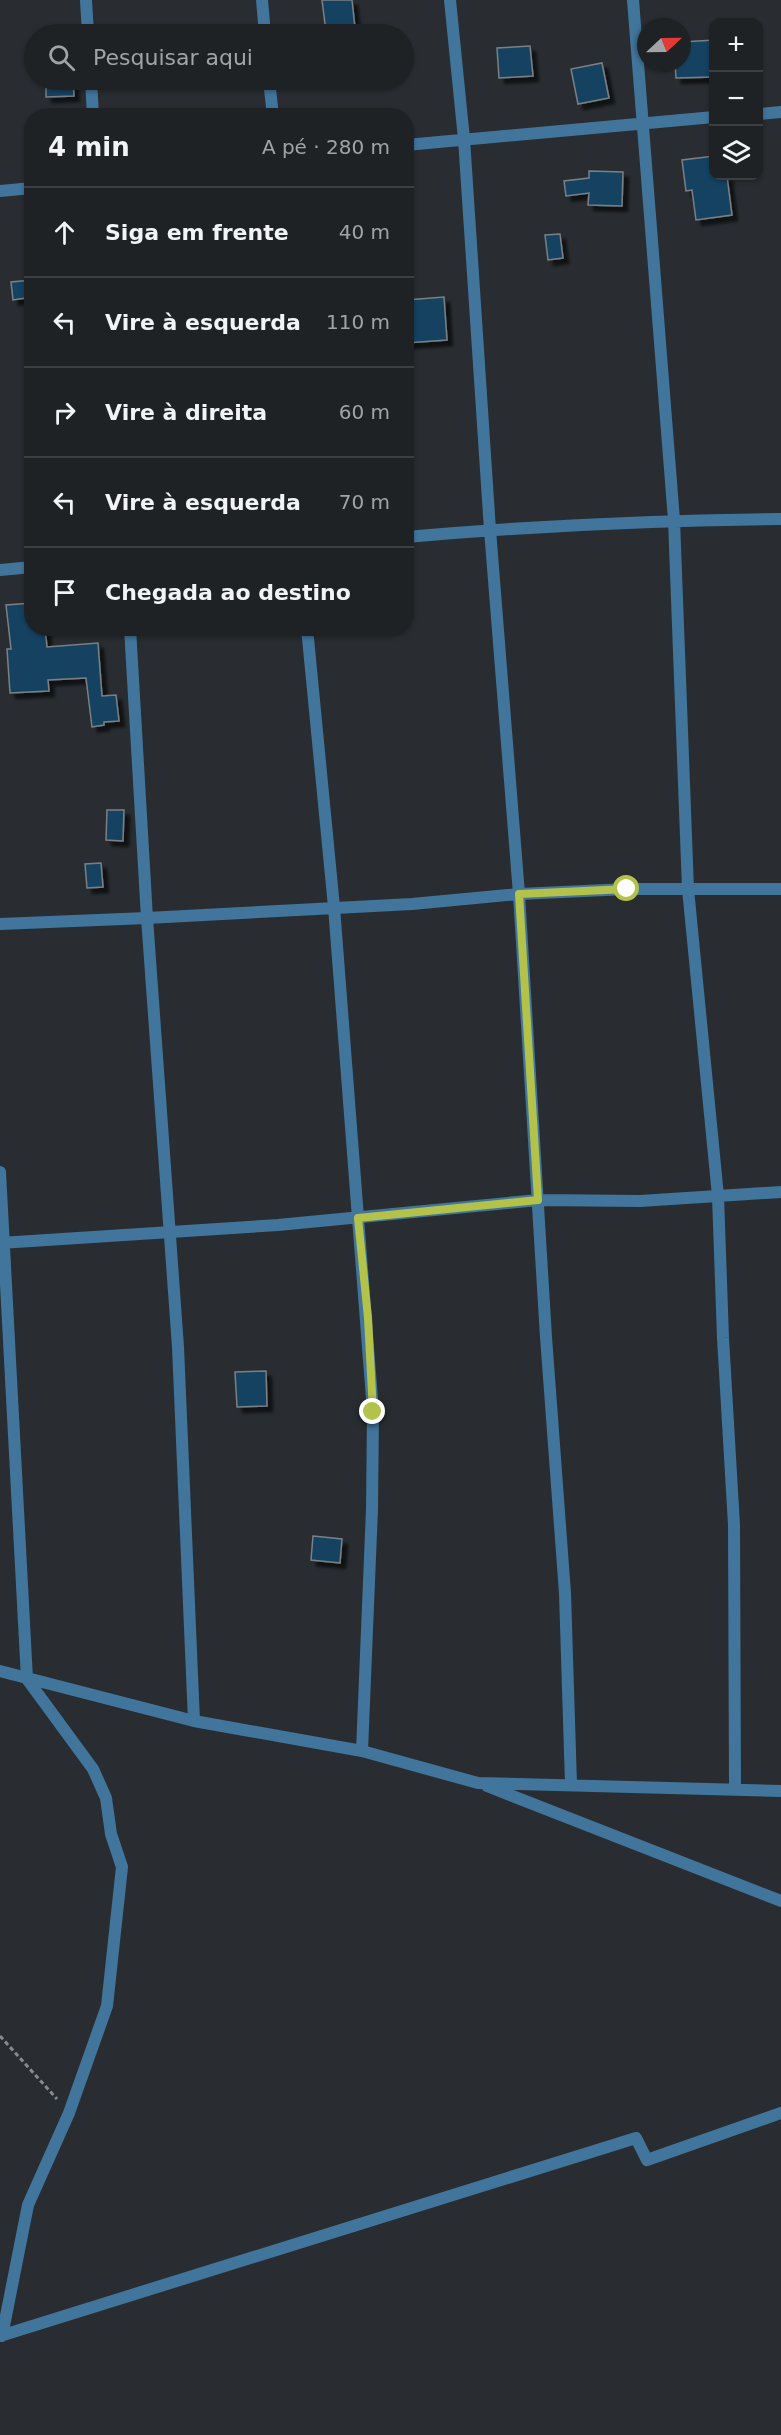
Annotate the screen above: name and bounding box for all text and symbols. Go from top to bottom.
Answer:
north arrow [637,18,691,72]
map controls [709,18,763,180]
button: + [709,18,763,72]
search box [24,24,414,90]
icon: search [45,41,78,74]
text: Pesquisar aqui [93,45,253,70]
button: − [709,72,763,126]
button: layers [709,126,763,180]
text: 4 min [48,132,130,162]
text: A pé · 280 m [262,135,390,159]
icon: ahead [48,216,81,249]
text: Siga em frente [105,220,289,245]
text: 40 m [339,220,390,244]
icon: left [48,306,81,339]
text: Vire à esquerda [105,310,301,335]
text: 110 m [326,310,390,334]
icon: right [48,396,81,429]
text: Vire à direita [105,400,267,425]
text: 60 m [339,400,390,424]
icon: left [48,486,81,519]
text: Vire à esquerda [105,490,301,515]
text: 70 m [339,490,390,514]
icon: arrive [48,576,81,609]
text: Chegada ao destino [105,580,351,605]
route start [613,875,639,901]
route end [359,1398,385,1424]

